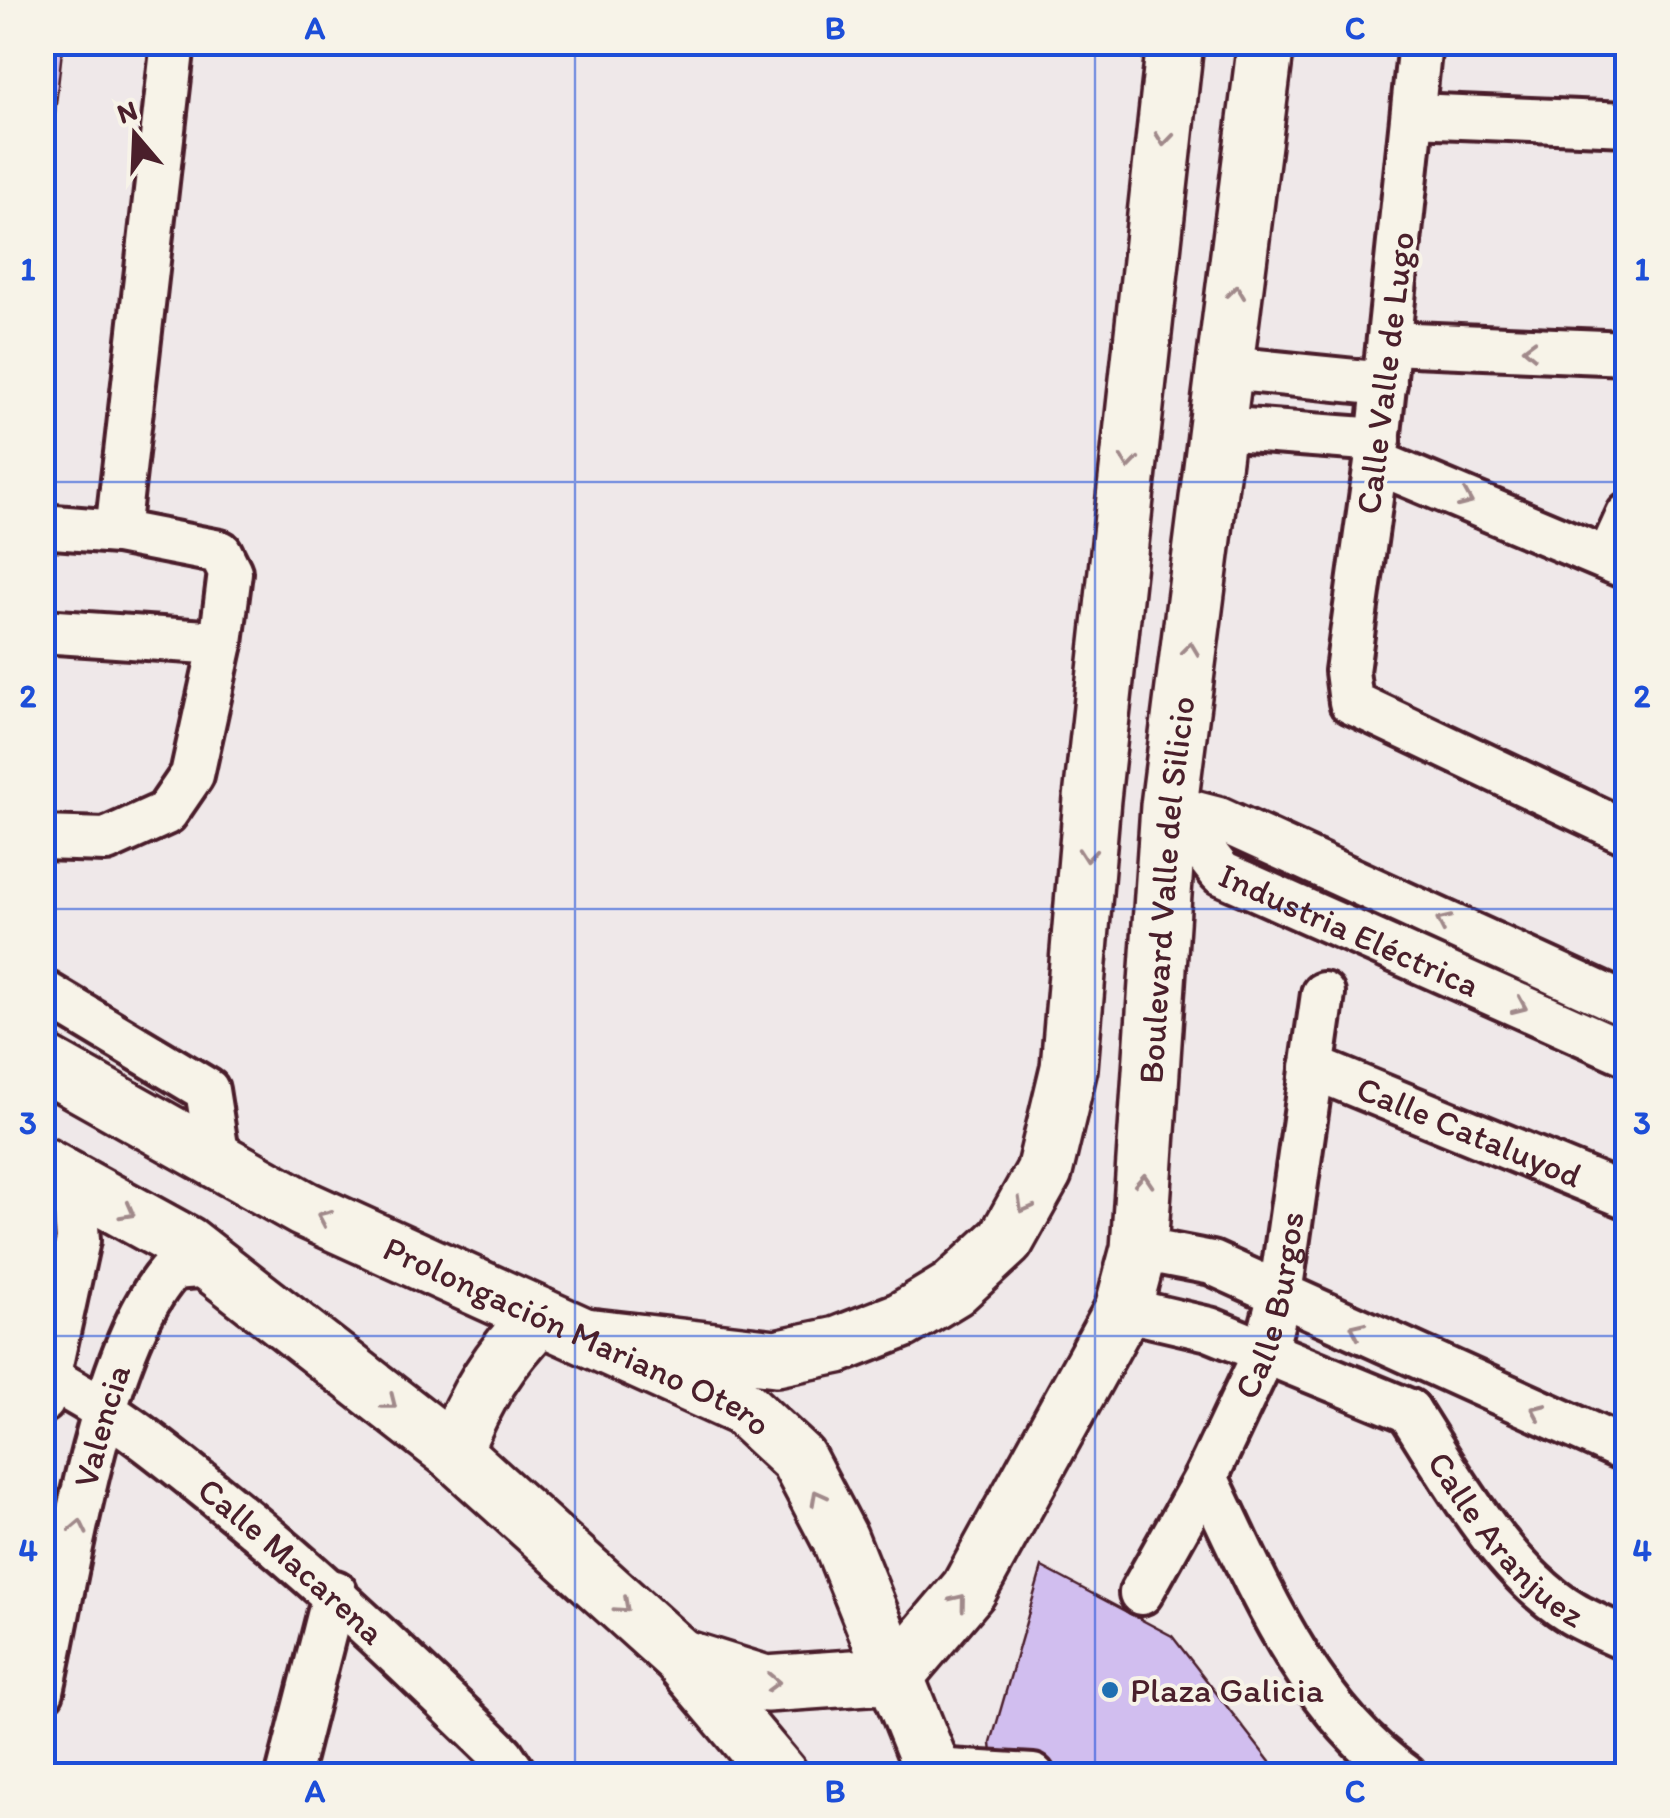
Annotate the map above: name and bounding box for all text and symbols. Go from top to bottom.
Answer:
text: A [304,9,326,47]
text: B [825,9,845,47]
text: C [1345,9,1365,47]
north arrow [85,85,185,185]
text: N [112,92,141,131]
one-way arrow [1154,132,1175,148]
street label: Calle Valle de Lugo [1347,229,1423,517]
text: 1 [21,250,36,288]
text: 1 [1635,250,1650,288]
one-way arrow [1225,283,1246,299]
one-way arrow [1522,339,1538,360]
one-way arrow [1119,455,1140,471]
one-way arrow [1456,488,1474,508]
one-way arrow [1179,640,1200,656]
text: 2 [20,677,37,715]
text: 2 [1634,677,1651,715]
street label: Boulevard Valle del Silicio [1129,694,1204,1085]
one-way arrow [1077,848,1099,864]
street label: Industria Eléctrica [1213,854,1486,1006]
one-way arrow [1435,914,1453,934]
one-way arrow [1510,994,1528,1014]
street label: Calle Cataluyod [1350,1067,1588,1197]
text: 3 [19,1104,37,1142]
text: 3 [1633,1104,1651,1142]
one-way arrow [1133,1173,1154,1189]
one-way arrow [1017,1196,1037,1214]
one-way arrow [117,1200,135,1220]
street label: Calle Burgos [1225,1209,1313,1405]
one-way arrow [316,1210,334,1230]
street label: Prolongación Mariano Otero [377,1227,780,1445]
one-way arrow [1349,1322,1367,1342]
street label: Valencia [64,1358,139,1491]
one-way arrow [379,1391,397,1409]
one-way arrow [1530,1403,1548,1423]
street label: Calle Aranjuez [1419,1444,1591,1636]
street label: Calle Macarena [190,1468,394,1653]
one-way arrow [811,1489,830,1507]
one-way arrow [67,1519,88,1536]
text: 4 [18,1531,38,1569]
text: 4 [1632,1531,1652,1569]
one-way arrow [611,1594,630,1612]
one-way arrow [947,1594,965,1612]
place label: Plaza Galicia [1130,1669,1324,1711]
one-way arrow [766,1671,782,1692]
marker: Plaza Galicia [1099,1679,1121,1701]
text: A [304,1772,326,1810]
text: B [825,1772,845,1810]
text: C [1345,1772,1365,1810]

